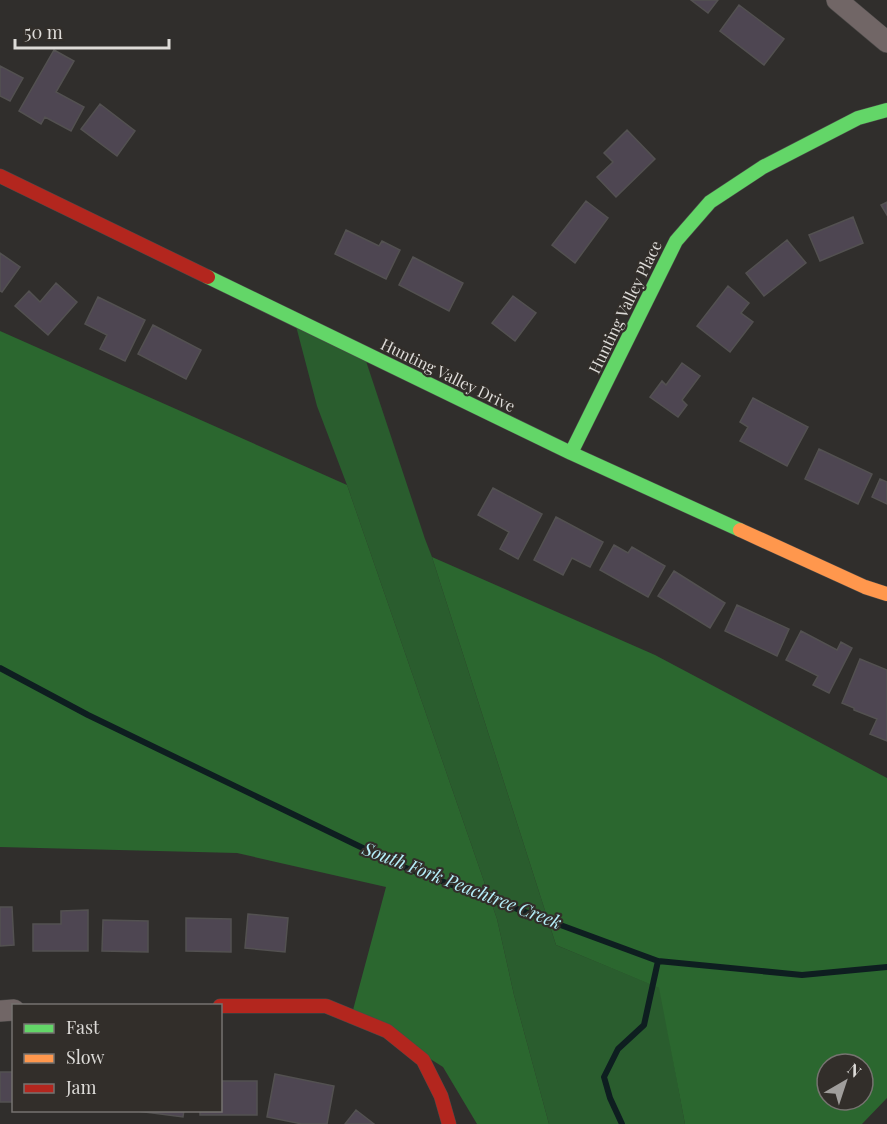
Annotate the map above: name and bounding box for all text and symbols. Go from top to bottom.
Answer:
scale bar [15,12,170,50]
text: 50 m [24,20,63,44]
street label: Hunting Valley Place [583,237,666,377]
street label: Hunting Valley Drive [377,333,519,416]
water label: South Fork Peachtree Creek [358,836,565,934]
legend [12,1004,222,1112]
text: Fast [66,1015,100,1039]
text: Slow [66,1045,104,1069]
north arrow [815,1052,875,1112]
text: N [844,1058,866,1082]
text: Jam [65,1075,96,1099]

